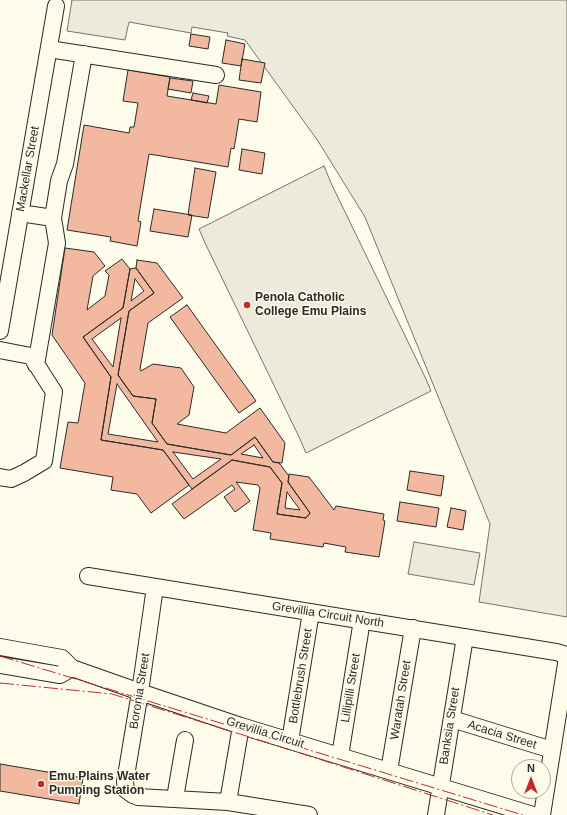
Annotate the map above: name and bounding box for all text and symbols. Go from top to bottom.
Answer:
street label: Mackellar Street [13,125,43,213]
place label: Penola Catholic College Emu Plains [255,291,366,319]
marker: Penola Catholic College Emu Plains [242,300,252,310]
street label: Grevillia Circuit North [271,599,385,631]
street label: Bottlebrush Street [286,627,316,725]
street label: Boronia Street [127,652,153,730]
street label: Lillipilli Street [338,652,364,724]
street label: Waratah Street [388,659,414,741]
street label: Banksia Street [437,686,463,766]
street label: Grevillia Circuit [224,714,306,752]
street label: Acacia Street [466,718,538,752]
north arrow [511,759,551,799]
text: N [527,762,535,774]
place label: Emu Plains Water Pumping Station [49,770,150,798]
marker: Emu Plains Water Pumping Station [36,779,46,789]

